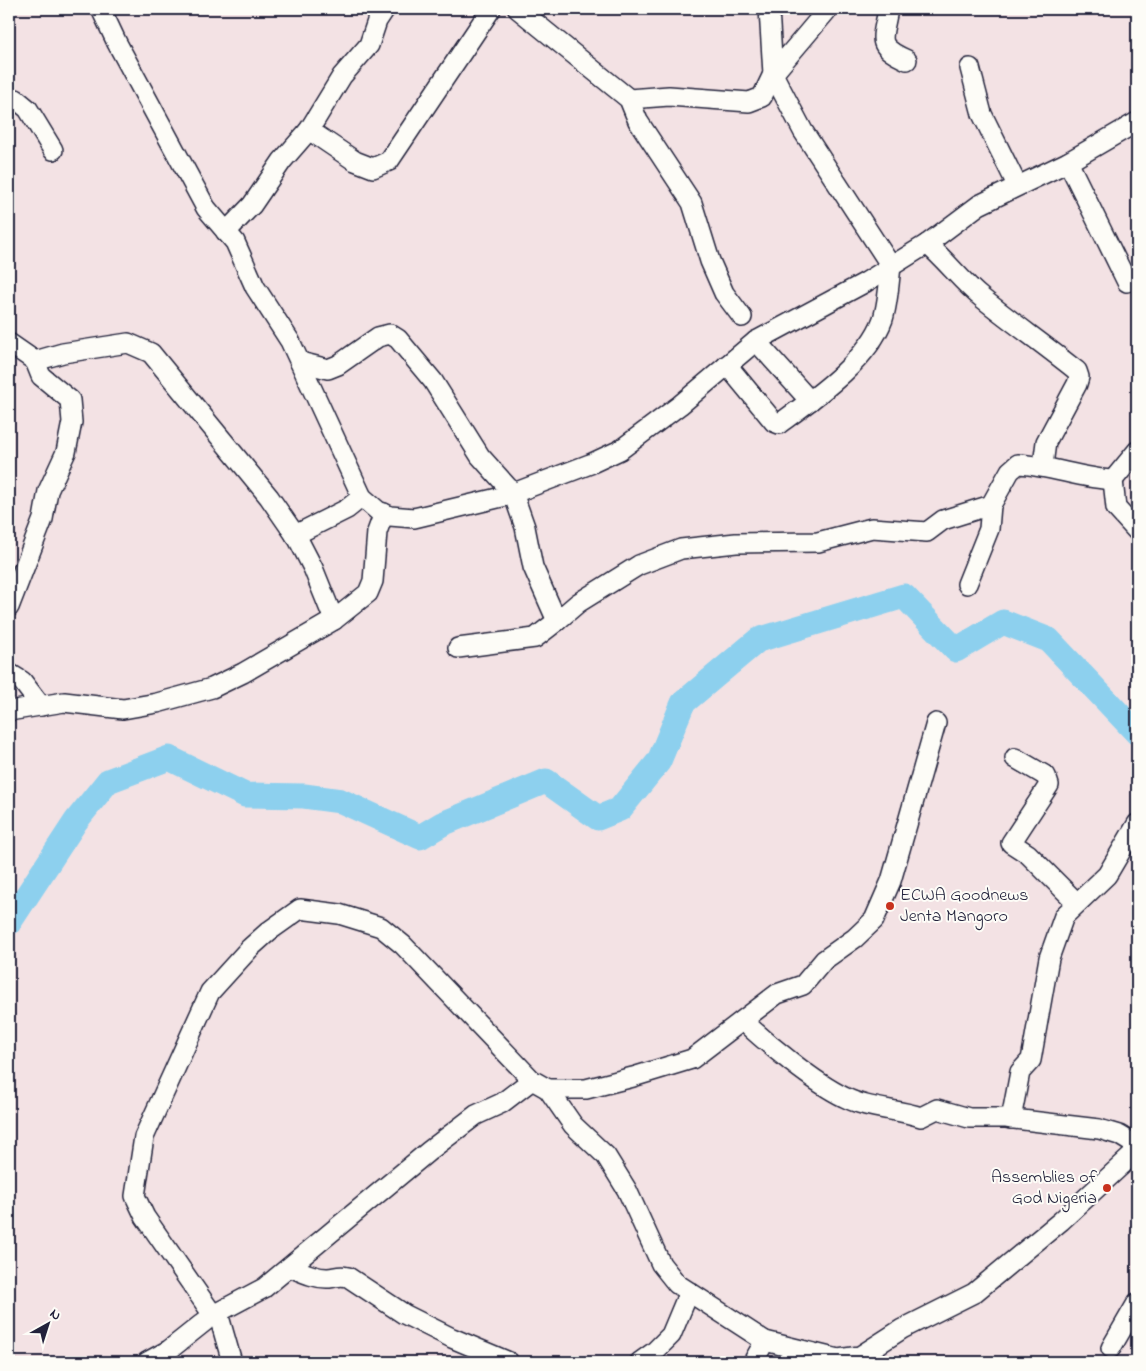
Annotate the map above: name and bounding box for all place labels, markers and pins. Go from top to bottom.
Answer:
place label: ECWA Goodnews Jenta Mangoro [900,883,1028,931]
marker: ECWA Goodnews Jenta Mangoro [884,900,896,912]
place label: Assemblies of God Nigeria [991,1165,1098,1213]
marker: Assemblies of God Nigeria [1101,1182,1113,1194]

